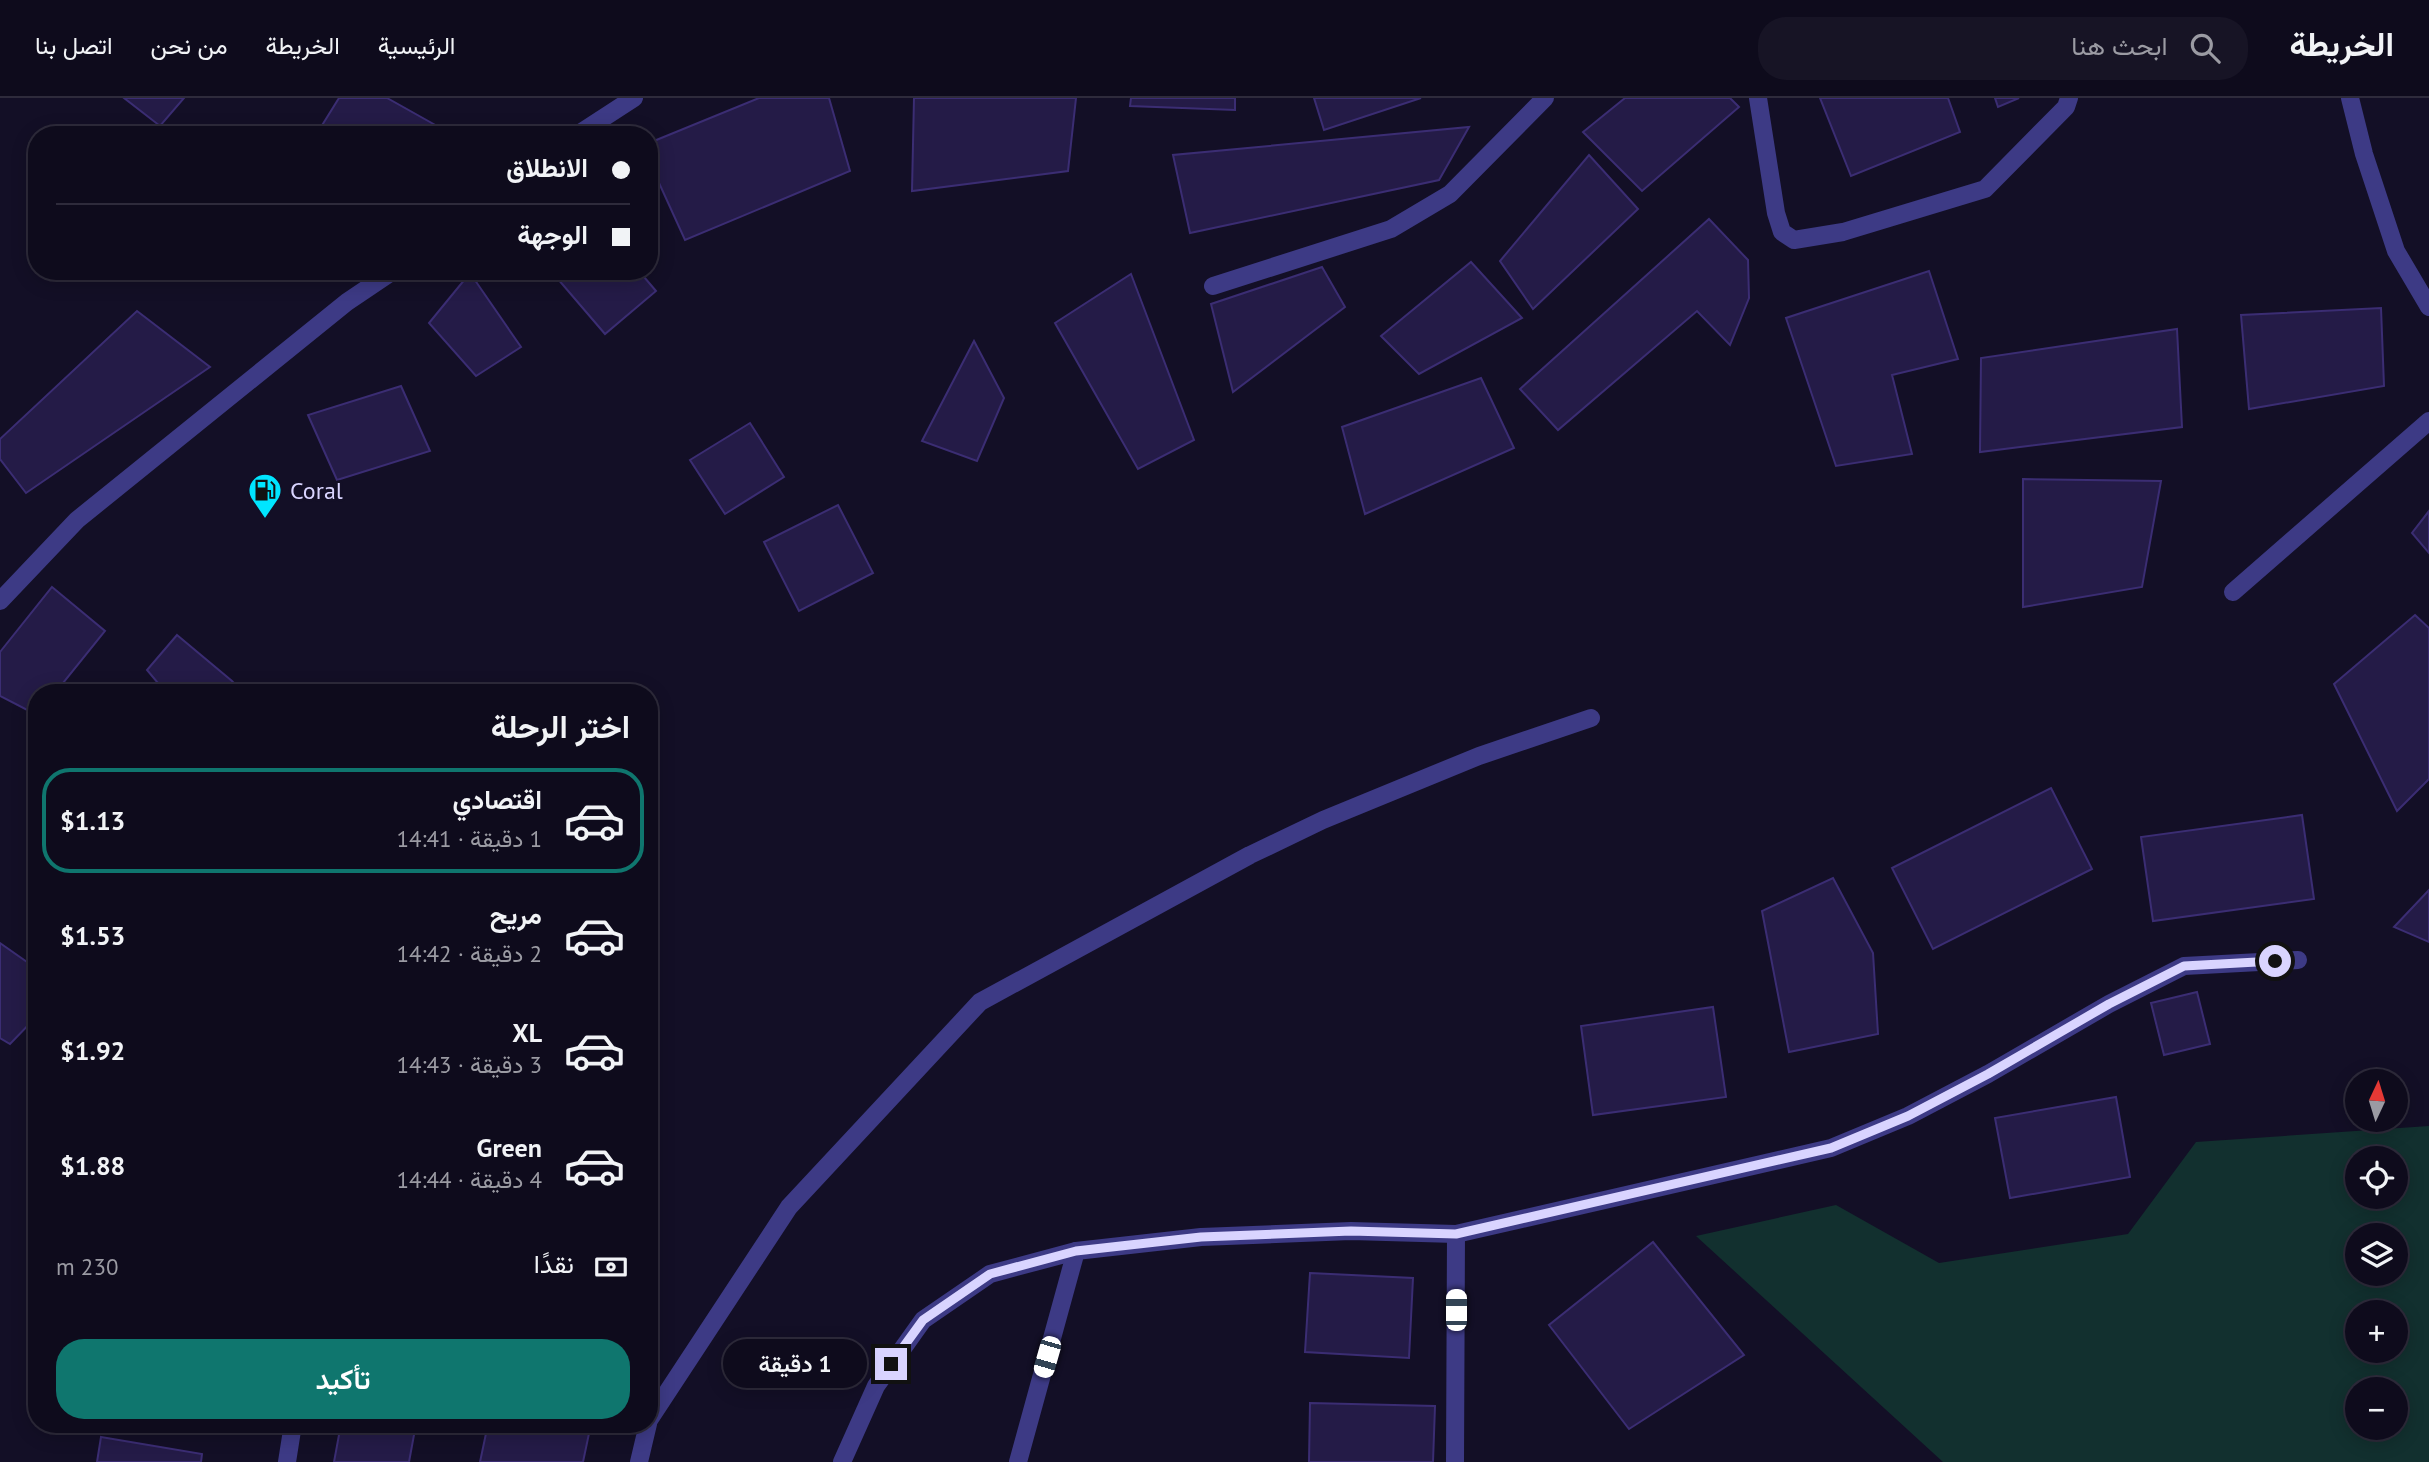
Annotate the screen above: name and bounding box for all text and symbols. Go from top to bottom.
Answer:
search box [1758,17,2248,80]
text: الخريطة [2290,22,2394,65]
text: ابحث هنا [2071,29,2168,62]
icon: search [2186,29,2224,67]
text: اتصل بنا [35,30,113,61]
text: من نحن [151,30,228,61]
text: الخريطة [266,30,340,61]
text: الرئيسية [378,30,455,61]
text: الانطلاق [506,151,588,184]
text: الوجهة [517,218,588,251]
fuel station icon: Coral [246,471,284,520]
place label: Coral [290,475,343,506]
text: اختر الرحلة [491,705,630,747]
text: اقتصادي [453,783,542,816]
icon: car [563,789,626,852]
text: $1.13 [60,804,125,837]
text: 1 دقيقة · 14:41 [396,824,542,853]
text: مريح [490,898,542,931]
icon: car [563,904,626,967]
text: $1.53 [60,919,125,952]
text: 2 دقيقة · 14:42 [396,939,542,968]
route start [2259,945,2291,977]
text: XL [512,1016,542,1049]
icon: car [563,1019,626,1082]
text: $1.92 [60,1034,125,1067]
text: 3 دقيقة · 14:43 [396,1050,542,1079]
north arrow [2345,1069,2408,1132]
map controls [2345,1069,2408,1440]
text: Green [477,1131,542,1164]
icon: car [563,1134,626,1197]
button: locate [2345,1146,2408,1209]
text: $1.88 [60,1149,125,1182]
text: 4 دقيقة · 14:44 [396,1165,542,1194]
button: layers [2345,1223,2408,1286]
text: نقدًا [534,1247,574,1280]
icon: cash [592,1248,630,1286]
text: 230 m [56,1252,118,1281]
car [1446,1289,1467,1331]
button: + [2345,1300,2408,1363]
car [1032,1334,1063,1380]
button: تأكيد [56,1339,630,1419]
callout: 1 دقيقة [723,1340,866,1388]
route end [875,1348,907,1380]
text: 1 دقيقة [759,1349,831,1378]
button: − [2345,1377,2408,1440]

